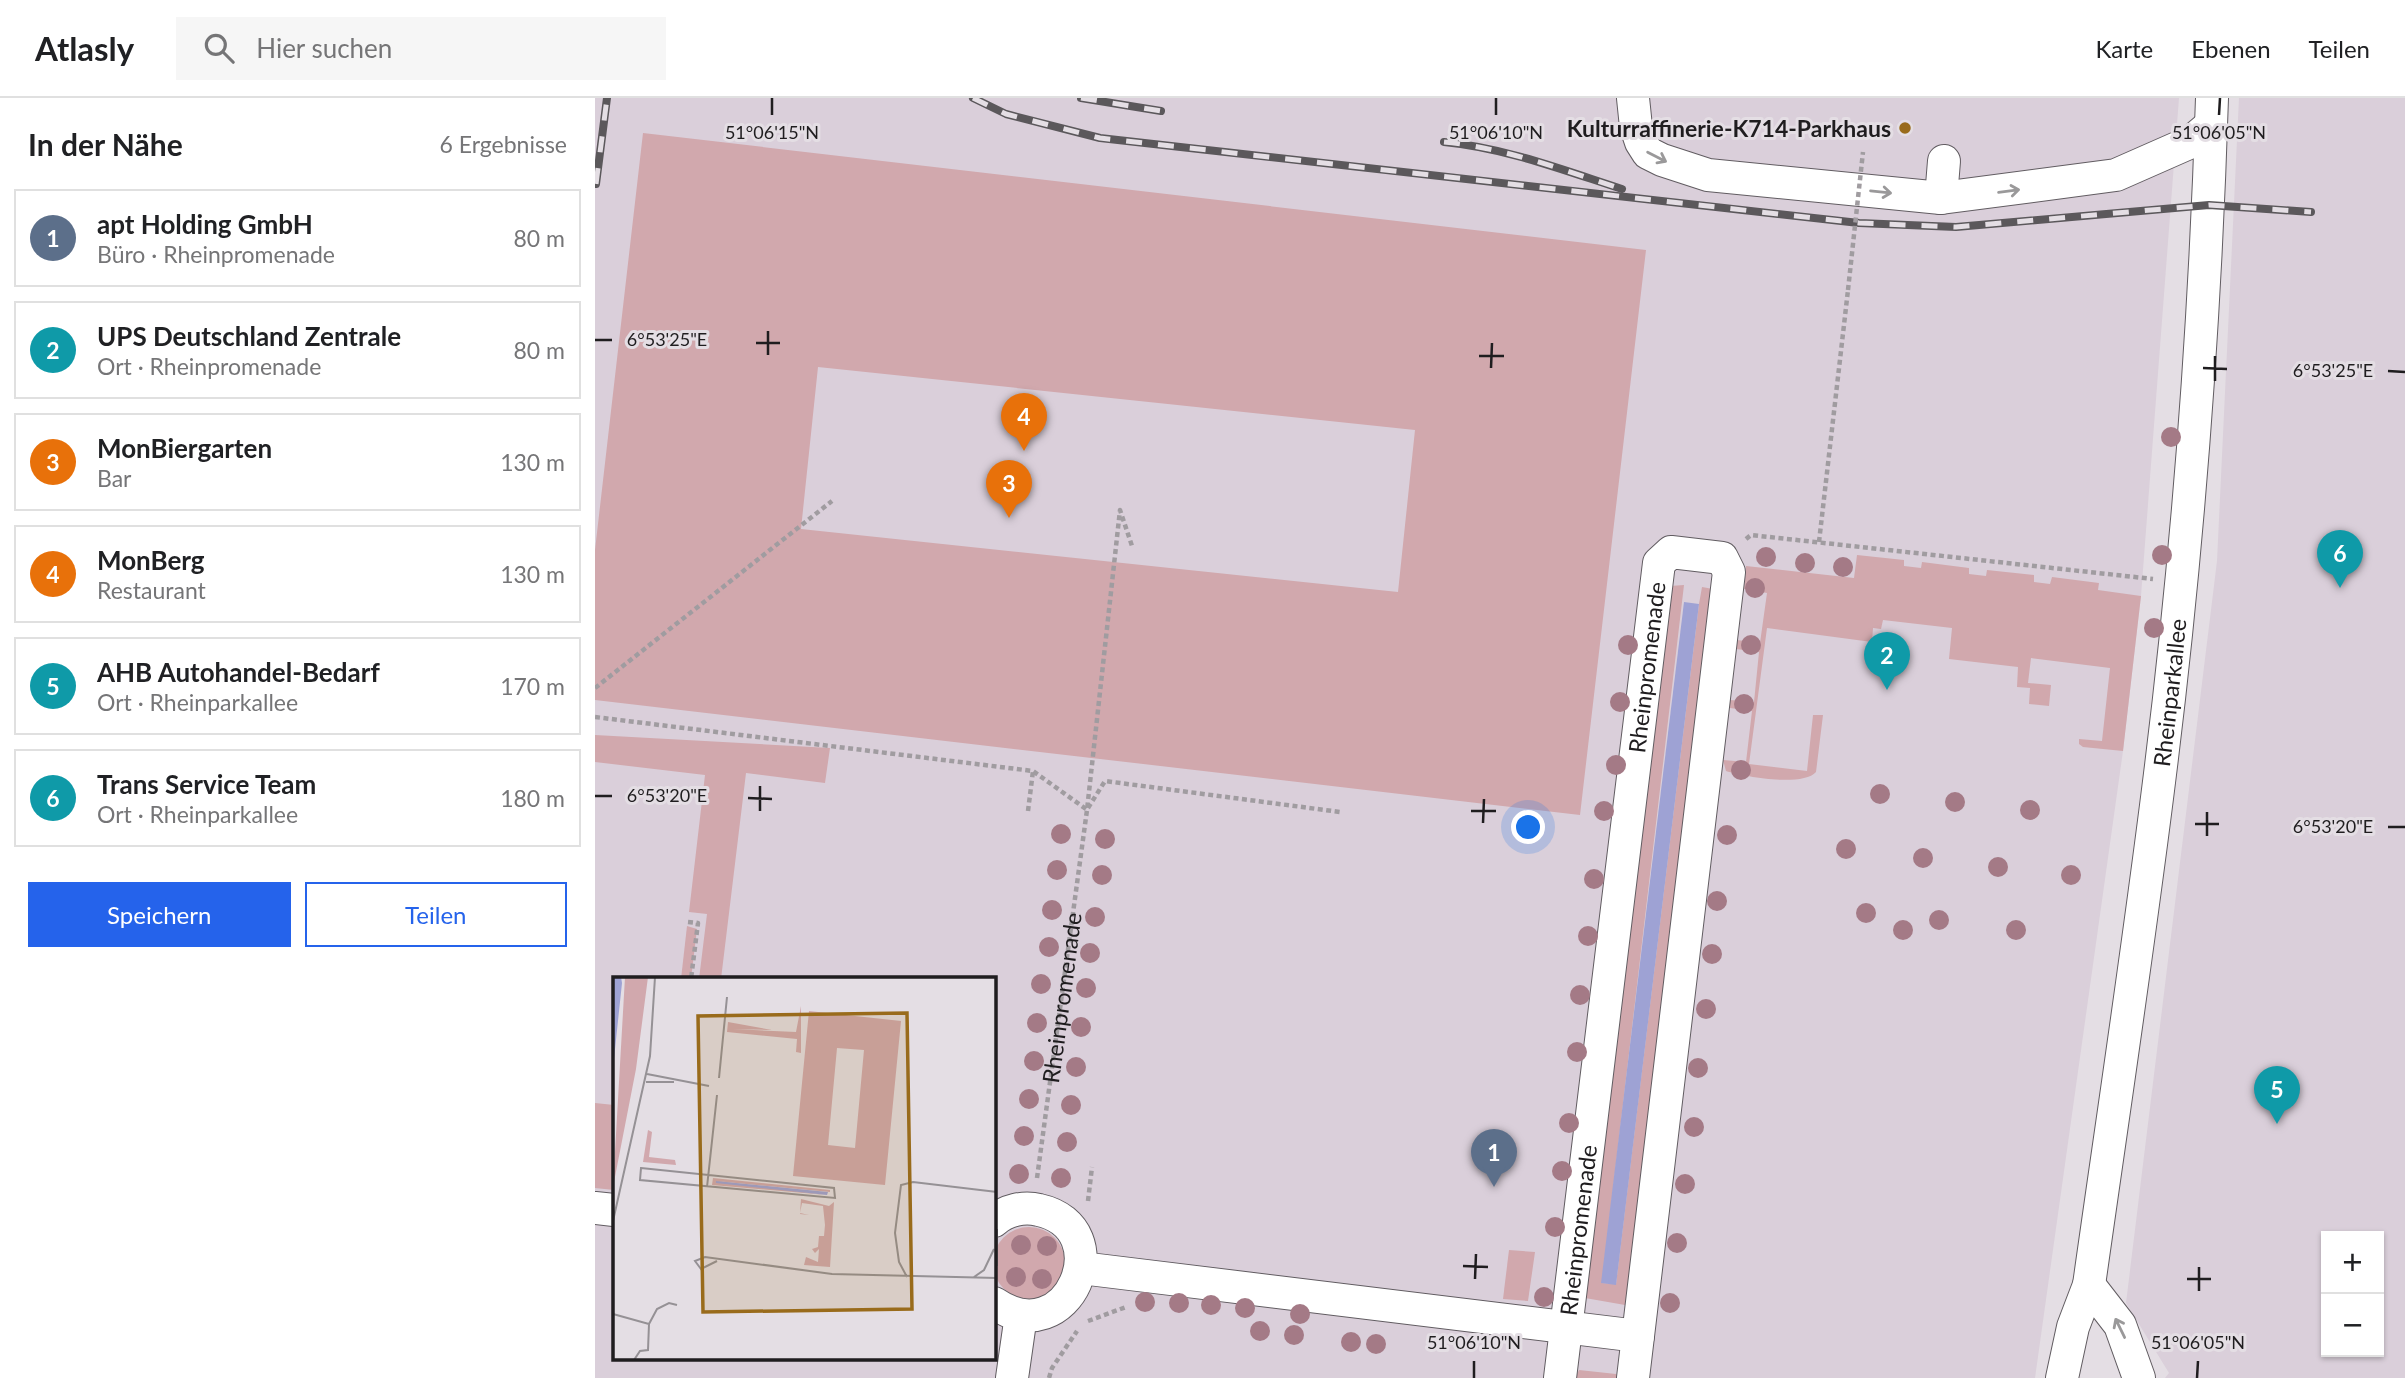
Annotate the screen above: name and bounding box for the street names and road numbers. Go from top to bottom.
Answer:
street label: Rheinpromenade [1622,580,1671,754]
street label: Rheinparkallee [2147,617,2192,768]
street label: Rheinpromenade [1036,911,1087,1085]
street label: Rheinpromenade [1554,1143,1602,1317]

